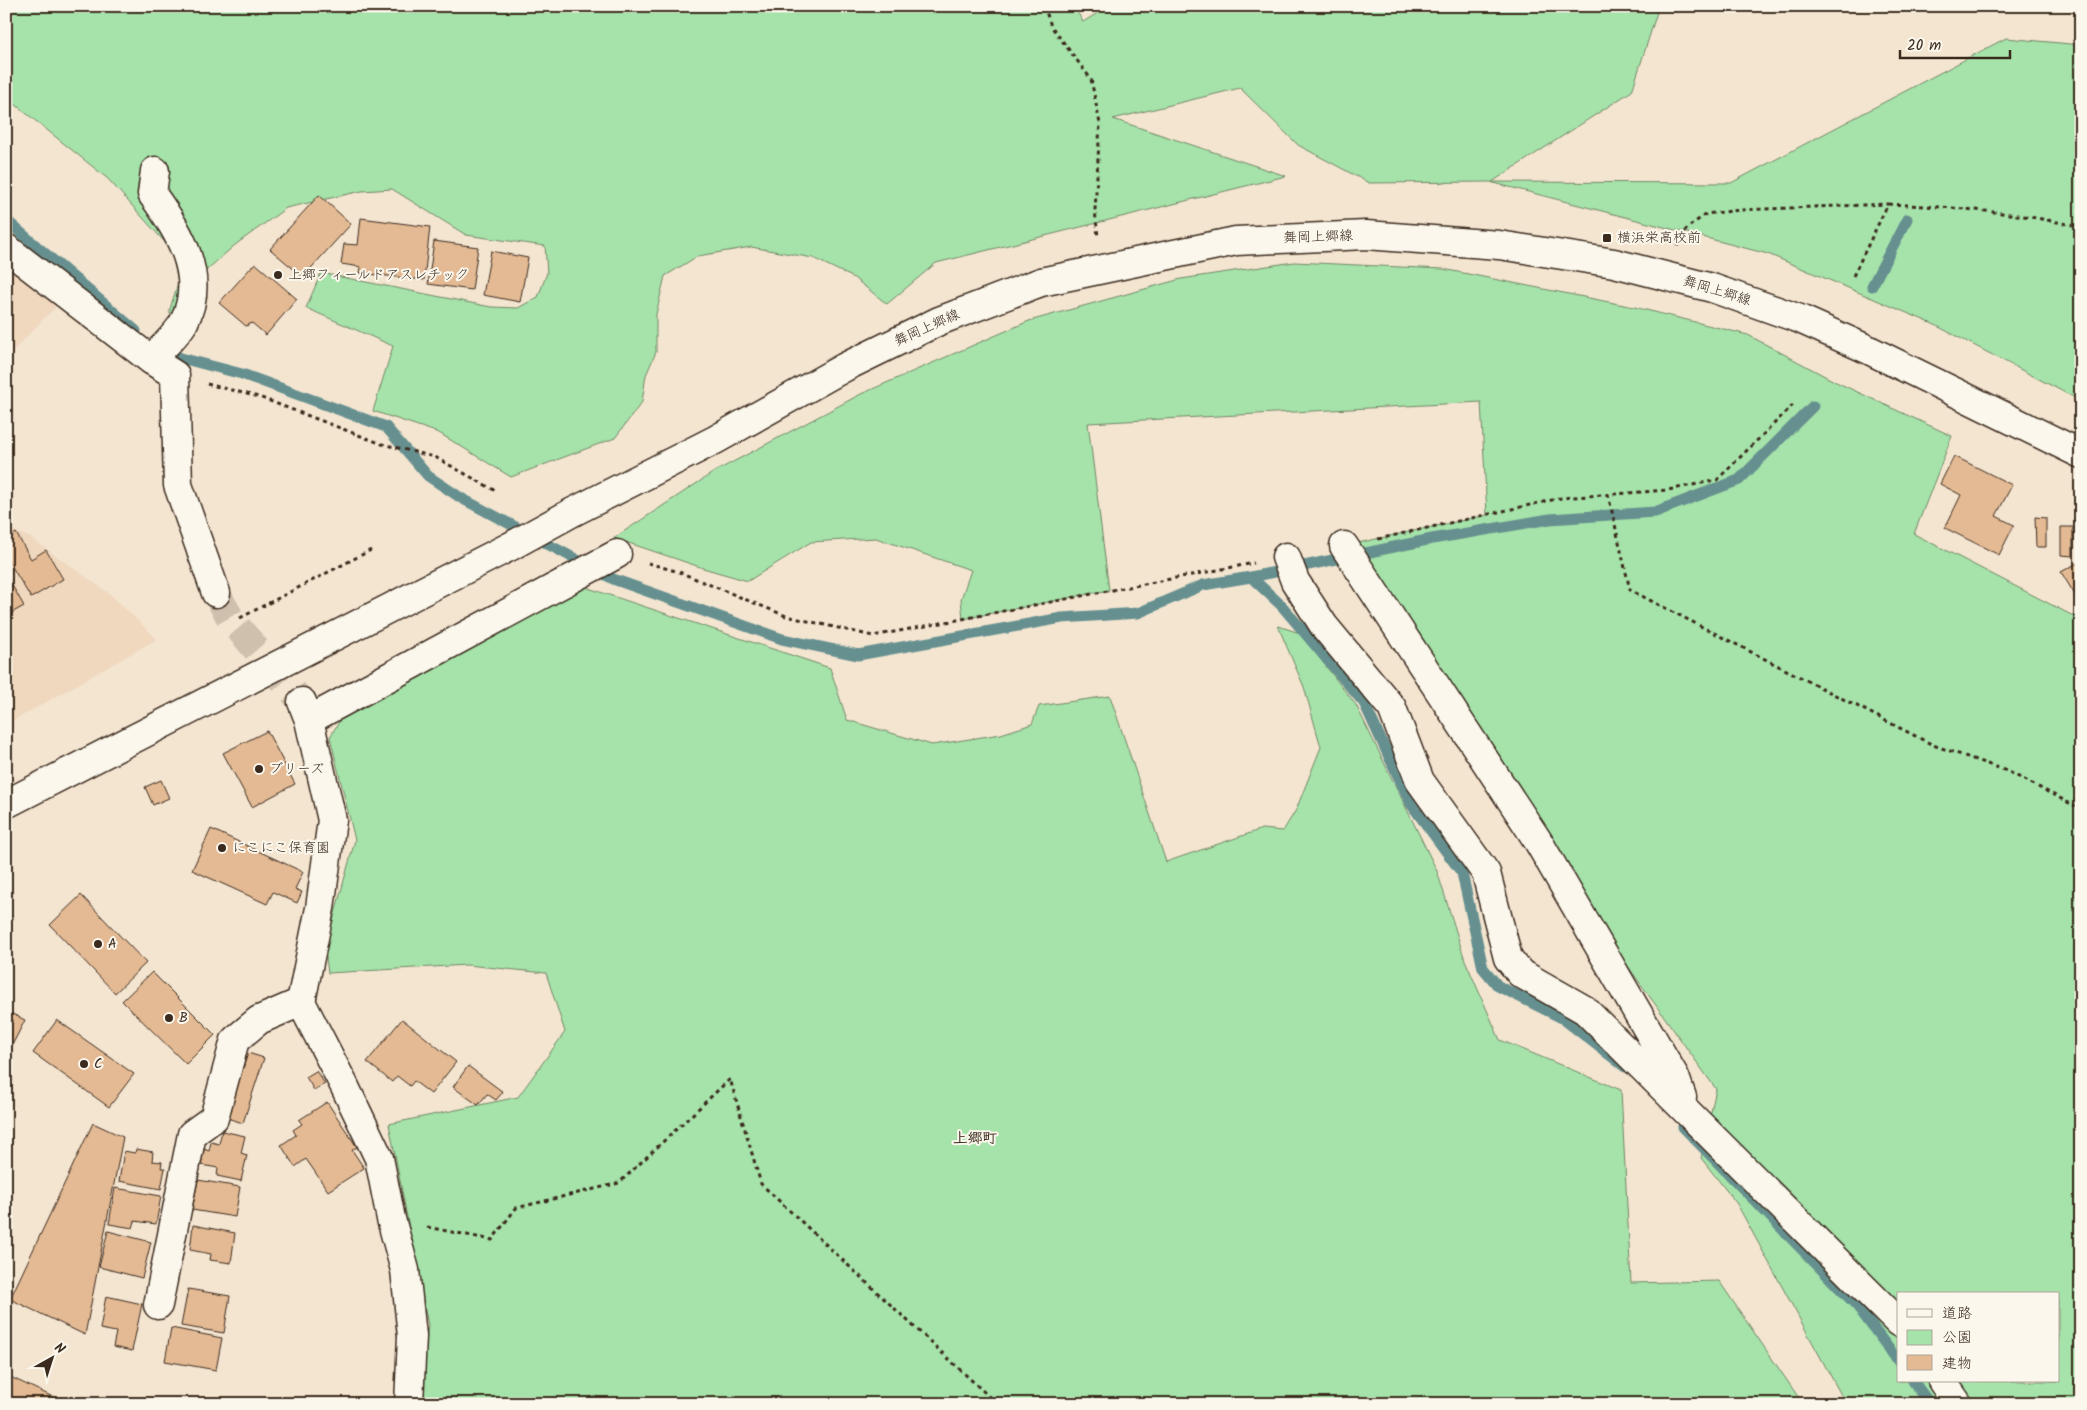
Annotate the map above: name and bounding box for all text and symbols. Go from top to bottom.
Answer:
scale bar [1900,28,2010,60]
text: 20 m [1907,34,1941,58]
street label: 舞岡上郷線 [1283,225,1353,249]
place label: 横浜栄高校前 [1617,227,1701,249]
marker: 横浜栄高校前 [1601,232,1613,244]
place label: 上郷フィールドアスレチック [288,264,469,286]
marker: 上郷フィールドアスレチック [272,269,284,281]
street label: 舞岡上郷線 [1680,270,1754,312]
street label: 舞岡上郷線 [891,304,963,352]
place label: ブリーズ [269,758,324,780]
marker: ブリーズ [253,763,265,775]
place label: にこにこ保育園 [232,837,330,859]
marker: にこにこ保育園 [216,842,228,854]
place label: A [108,933,117,955]
marker: A [92,938,104,950]
place label: B [179,1007,188,1029]
marker: B [163,1012,175,1024]
place label: C [94,1053,102,1075]
marker: C [78,1058,90,1070]
district label: 上郷町 [952,1127,998,1151]
legend [1897,1292,2060,1382]
text: 道路 [1942,1302,1972,1326]
text: 公園 [1942,1326,1972,1350]
north arrow [28,1332,78,1382]
text: N [49,1337,70,1360]
text: 建物 [1942,1352,1972,1376]

